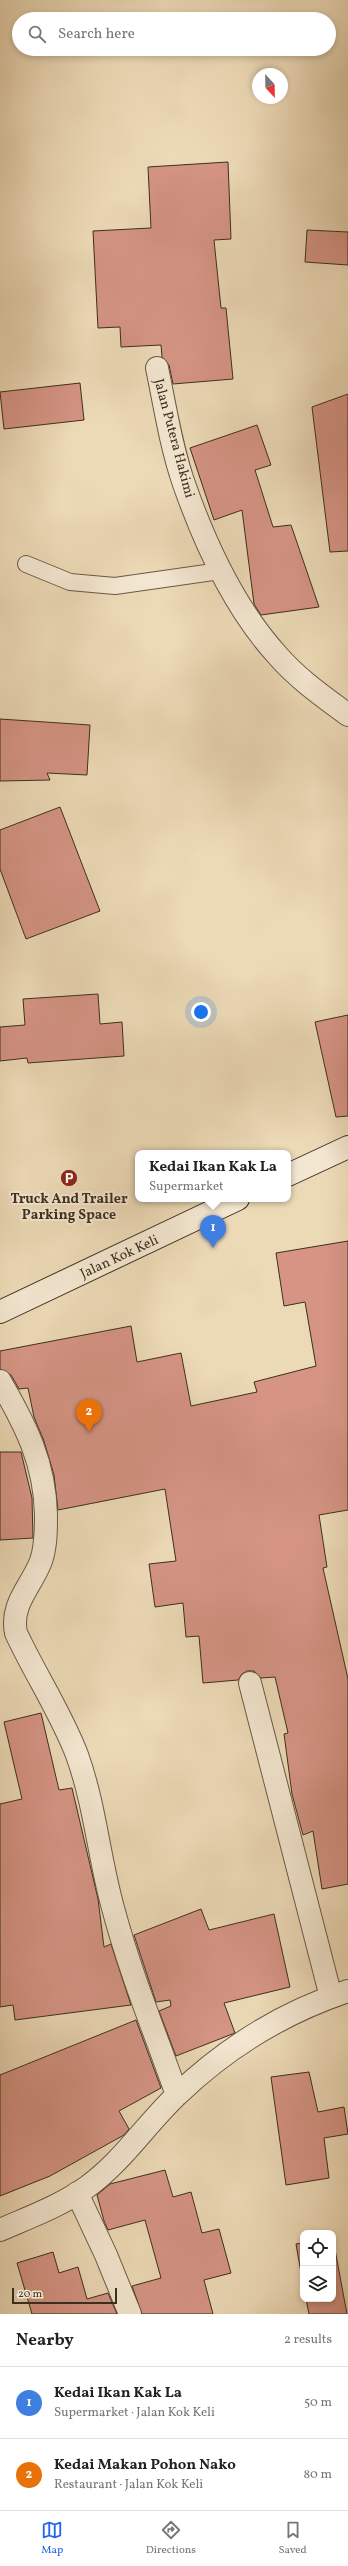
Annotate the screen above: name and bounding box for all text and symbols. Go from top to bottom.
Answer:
search box [12,12,336,56]
icon: search [26,23,48,45]
text: Search here [58,24,135,45]
north arrow [252,68,288,104]
street label: Jalan Putera Hakimi [148,377,199,500]
your location [191,1002,211,1022]
popup [135,1150,291,1202]
text: Kedai Ikan Kak La [149,1157,277,1178]
parking icon: Truck And Trailer Parking Space [59,1168,79,1188]
text: Supermarket [149,1178,224,1196]
place label: Truck And Trailer Parking Space [10,1190,128,1225]
pin: 1 [200,1215,226,1248]
street label: Jalan Kok Keli [77,1231,162,1284]
pin: 2 [76,1399,102,1432]
map controls [300,2230,336,2302]
button: locate [300,2230,336,2266]
button: layers [300,2266,336,2302]
scale bar [12,2286,117,2305]
text: 20 m [18,2287,42,2302]
text: Nearby [16,2329,74,2352]
text: 2 results [284,2331,332,2349]
text: Kedai Ikan Kak La [54,2383,182,2404]
text: 1 [26,2394,32,2412]
text: 50 m [304,2394,332,2412]
text: Supermarket · Jalan Kok Keli [54,2404,215,2422]
text: Kedai Makan Pohon Nako [54,2455,236,2476]
text: 2 [26,2466,32,2484]
text: 80 m [303,2466,332,2484]
text: Restaurant · Jalan Kok Keli [54,2476,203,2494]
tab: Map [41,2519,63,2558]
tab: Directions [146,2519,196,2558]
tab: Saved [278,2519,307,2558]

